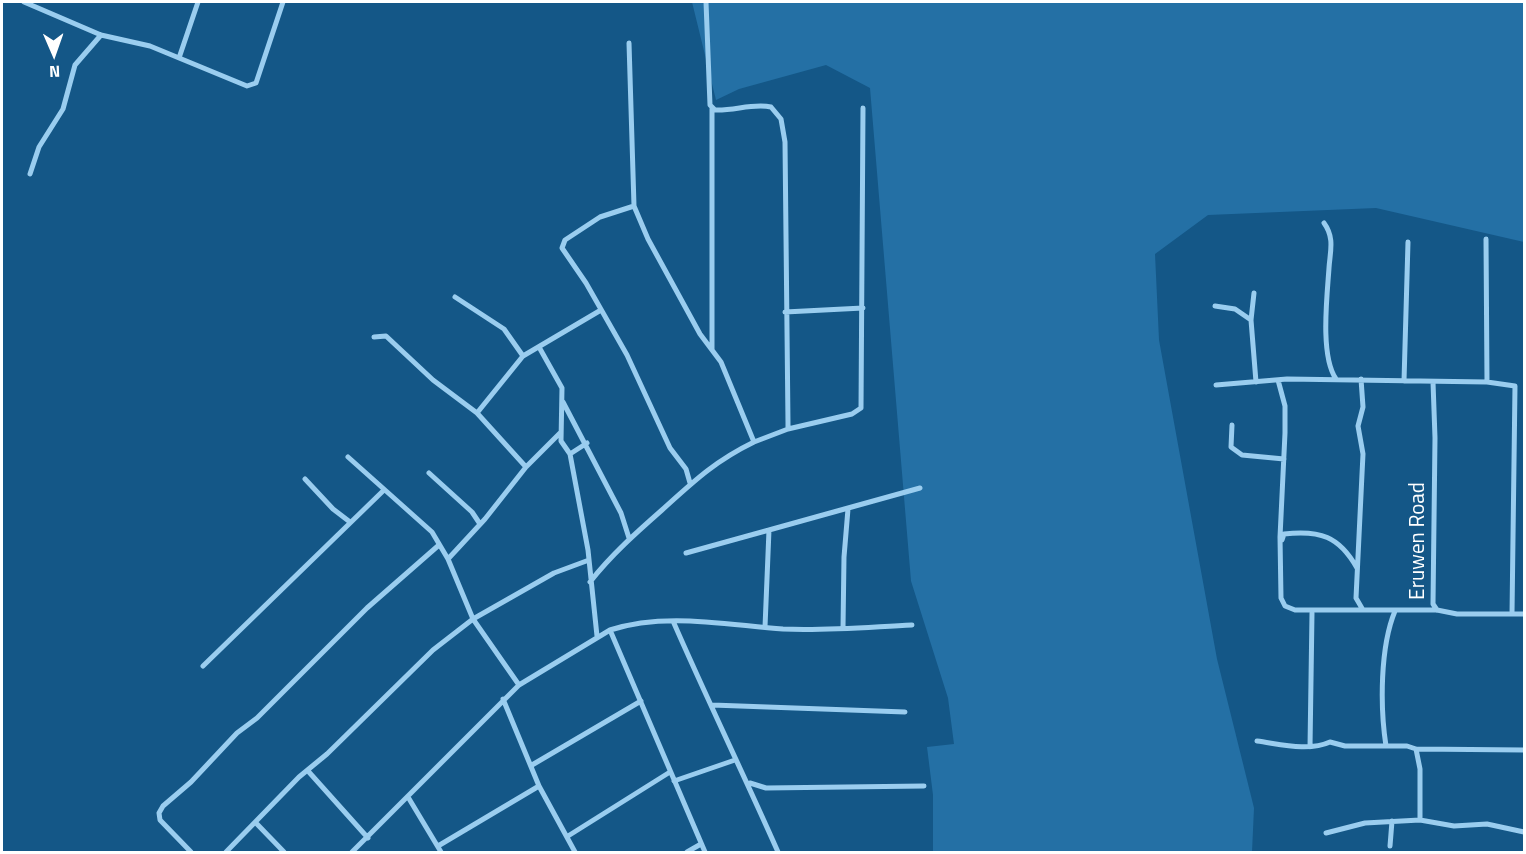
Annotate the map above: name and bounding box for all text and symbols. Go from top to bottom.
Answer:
north arrow [24,24,84,84]
text: N [49,60,61,84]
street label: Eruwen Road [1406,482,1432,600]

